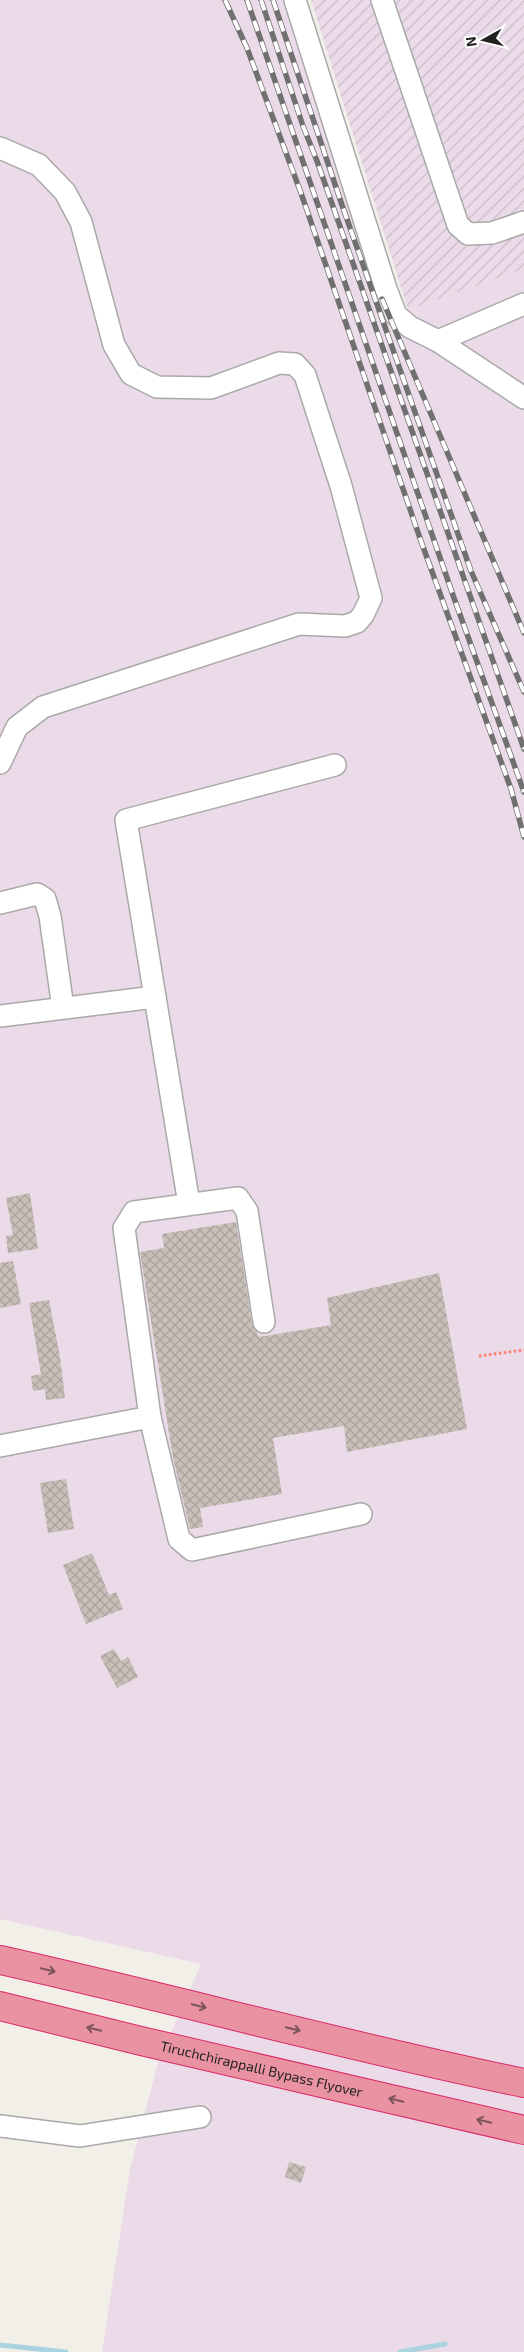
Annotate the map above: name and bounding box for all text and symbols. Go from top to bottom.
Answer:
north arrow [459,15,509,65]
text: N [462,36,480,48]
one-way arrow [39,1966,55,1975]
one-way arrow [191,2002,207,2011]
one-way arrow [86,2024,102,2033]
one-way arrow [284,2025,300,2034]
street label: Tiruchchirappalli Bypass Flyover [159,2037,365,2100]
one-way arrow [388,2095,404,2104]
one-way arrow [476,2116,492,2125]

